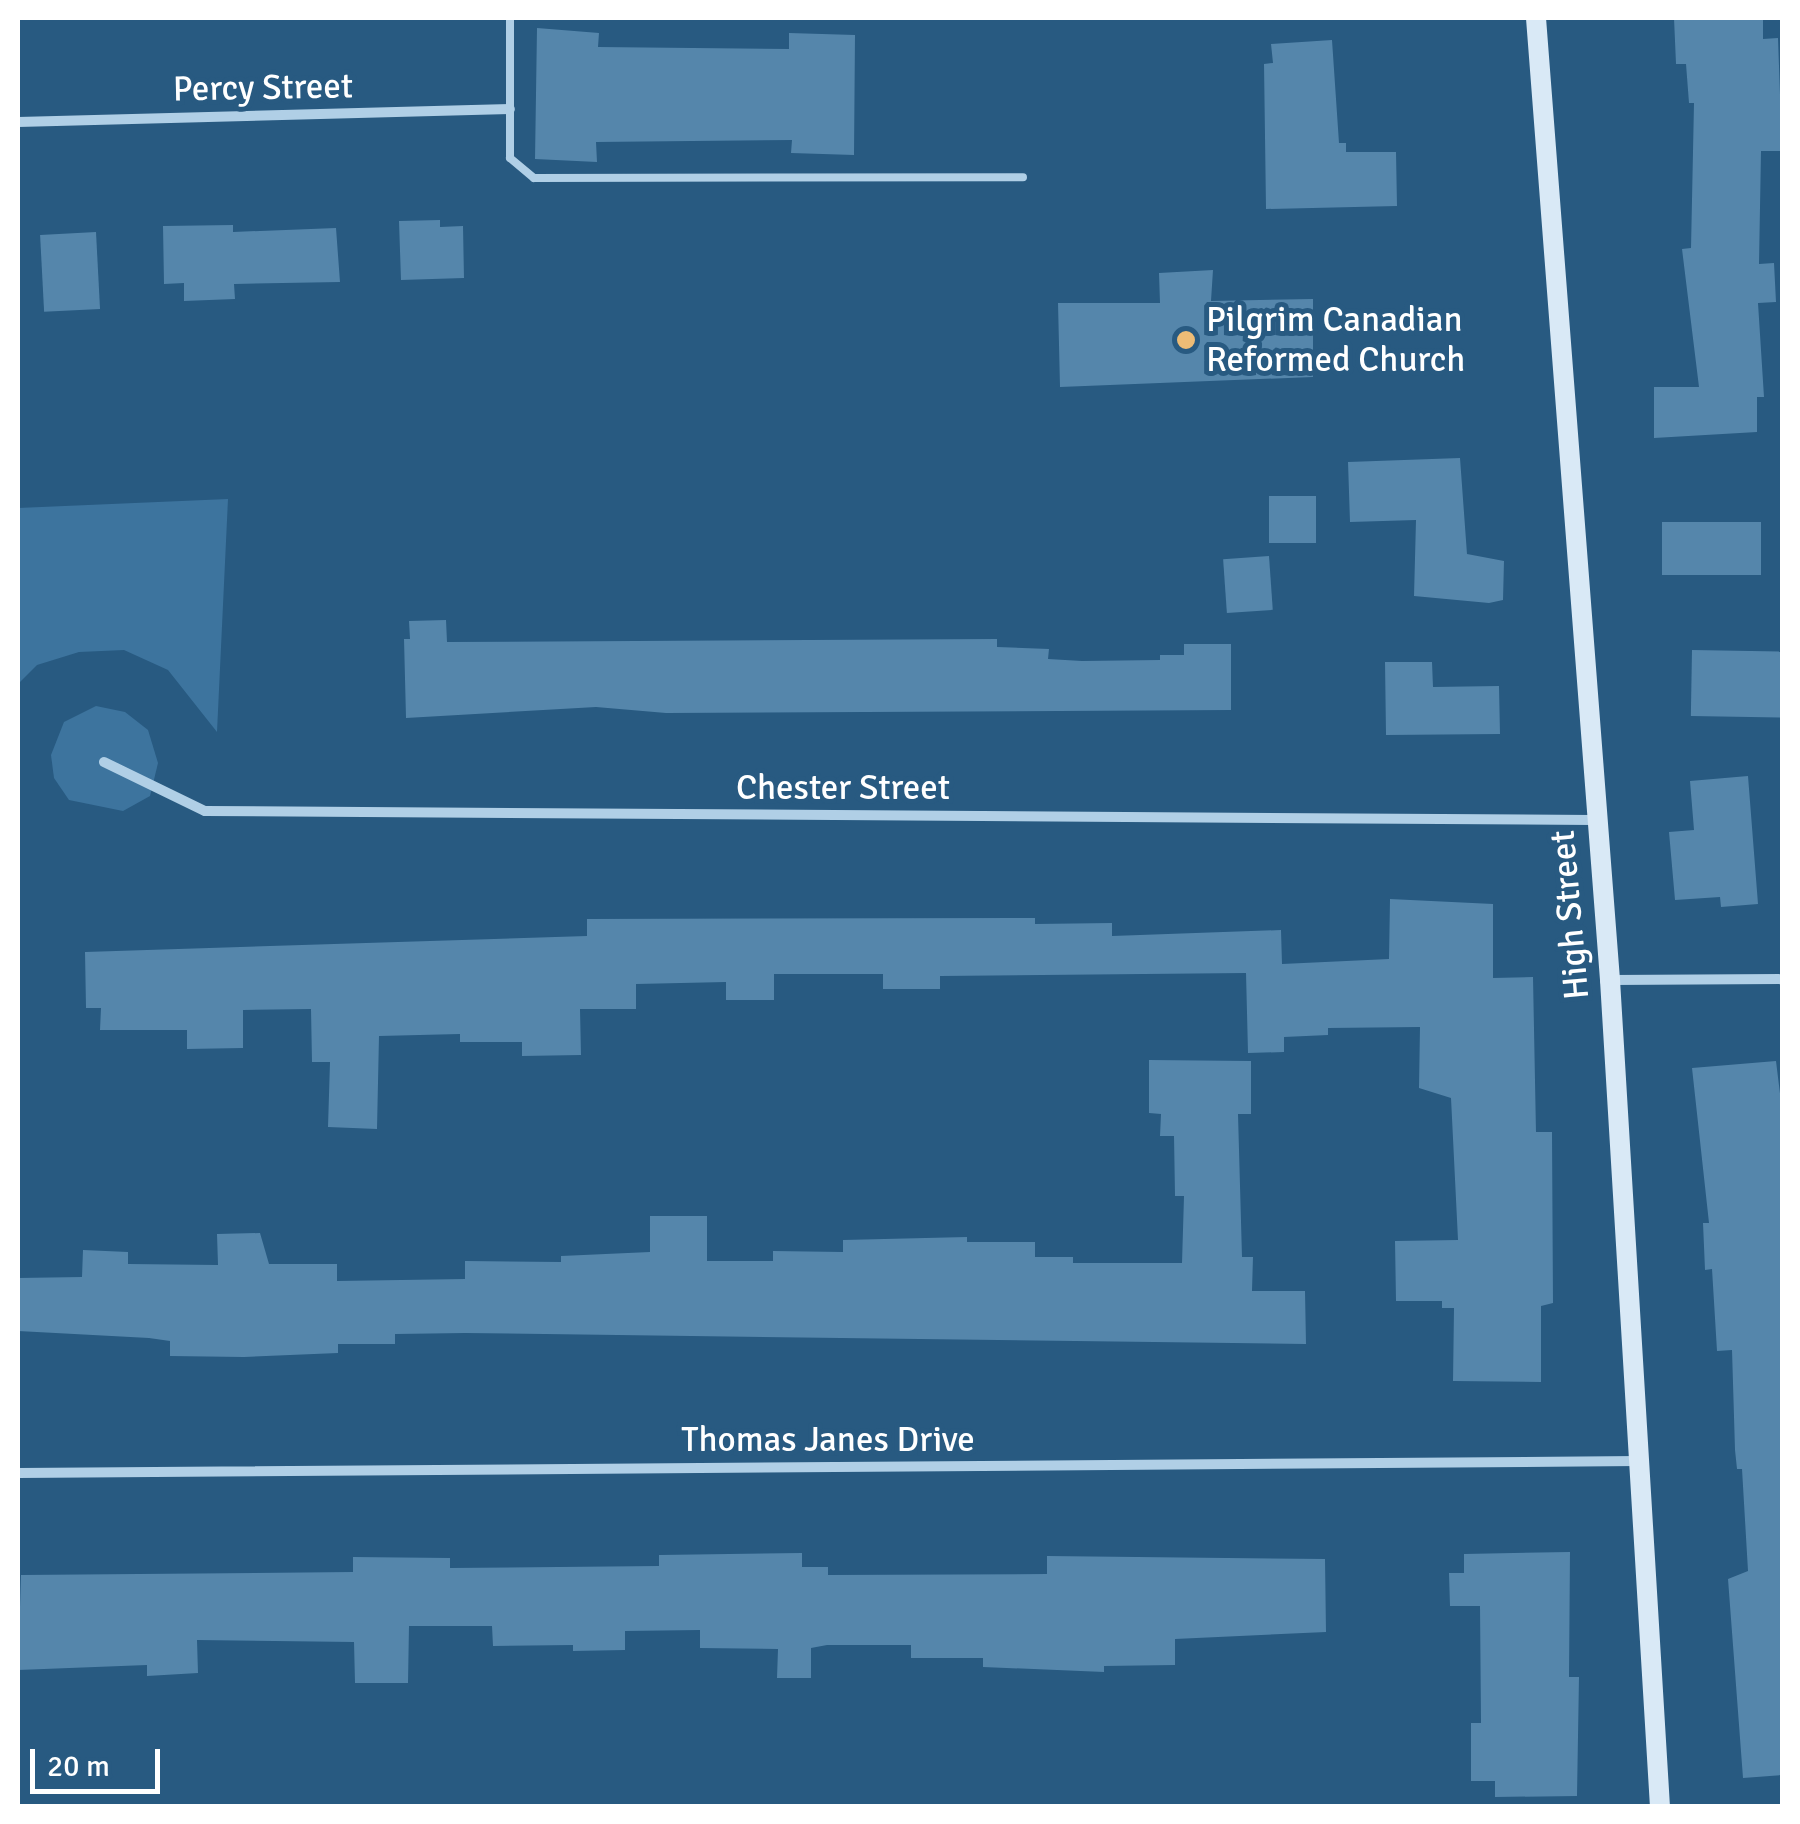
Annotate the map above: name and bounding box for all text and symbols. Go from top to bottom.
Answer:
street label: Percy Street [172,65,354,111]
place label: Pilgrim Canadian Reformed Church [1206,299,1465,381]
marker: Pilgrim Canadian Reformed Church [1175,329,1197,351]
street label: Chester Street [736,767,950,809]
street label: High Street [1542,829,1598,1001]
street label: Thomas Janes Drive [681,1419,975,1461]
scale bar [35,1729,165,1791]
text: 20 m [47,1748,110,1785]

